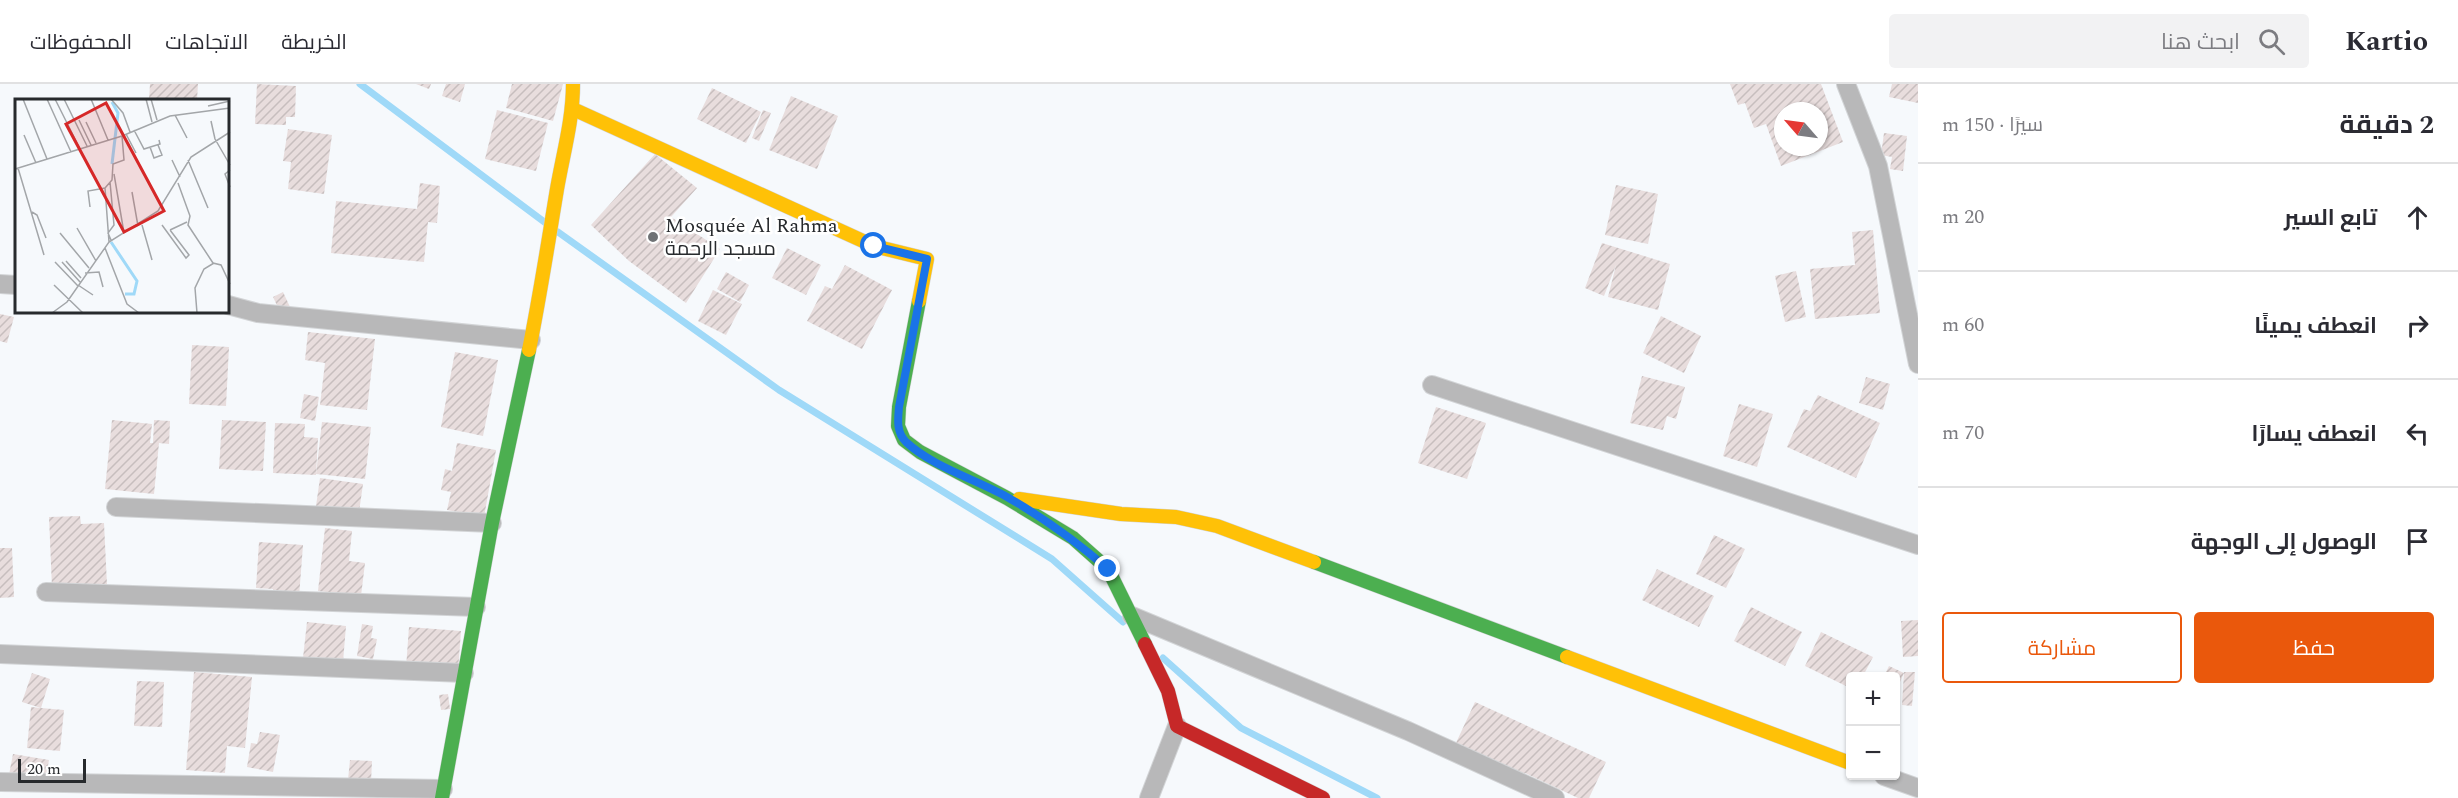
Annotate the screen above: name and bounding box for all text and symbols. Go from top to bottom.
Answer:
search box [1889,14,2309,68]
text: Kartio [2345,20,2428,63]
icon: search [2255,25,2288,58]
text: ابحث هنا [2161,26,2240,59]
text: المحفوظات [30,27,132,59]
text: الاتجاهات [165,27,248,59]
text: الخريطة [281,27,347,59]
inset map [15,99,230,314]
north arrow [1774,102,1828,156]
text: 2 دقيقة [2339,105,2434,145]
text: سيرًا · 150 m [1942,110,2043,140]
icon: ahead [2401,201,2434,234]
text: 20 m [1942,202,1984,232]
text: تابع السير [2284,202,2377,235]
place label: Mosquée Al Rahma مسجد الرحمة [665,211,838,264]
marker: Mosquée Al Rahma مسجد الرحمة [646,230,660,244]
route start [860,232,886,258]
icon: right [2401,309,2434,342]
text: 60 m [1942,310,1984,340]
text: انعطف يمينًا [2254,310,2377,343]
icon: left [2401,417,2434,450]
text: 70 m [1942,418,1984,448]
text: انعطف يسارًا [2252,418,2377,451]
icon: arrive [2401,525,2434,558]
text: الوصول إلى الوجهة [2191,526,2377,559]
route end [1094,555,1120,581]
button: مشاركة [1942,612,2182,683]
button: حفظ [2194,612,2434,683]
map controls [1846,672,1900,780]
button: + [1846,672,1900,726]
button: − [1846,726,1900,780]
scale bar [18,756,86,784]
text: 20 m [27,757,61,781]

